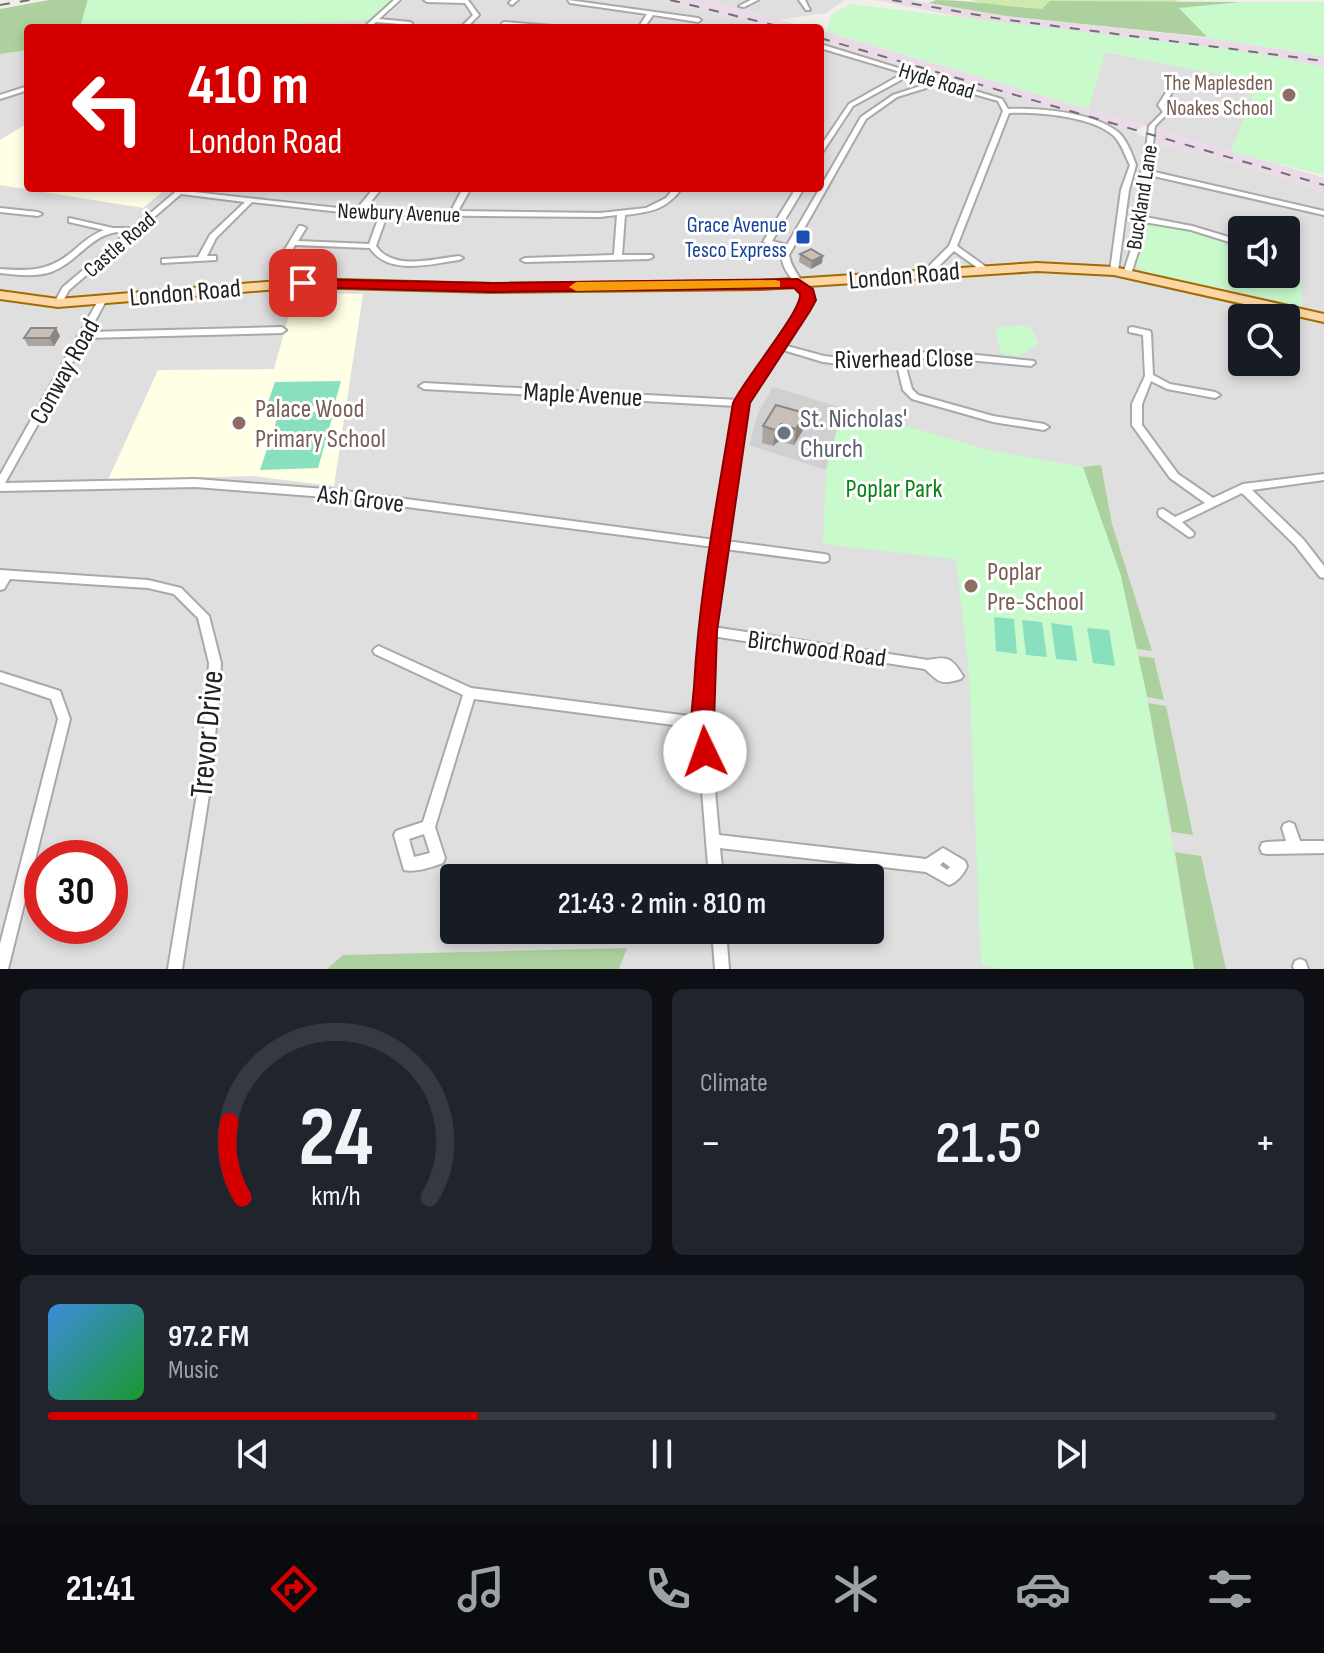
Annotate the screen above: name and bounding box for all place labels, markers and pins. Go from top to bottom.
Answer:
place label: The Maplesden Noakes School [1164,70,1273,122]
marker: The Maplesden Noakes School [1280,86,1298,104]
place label: Grace Avenue Tesco Express [685,212,787,264]
marker: Grace Avenue Tesco Express [794,228,812,246]
pin [269,249,337,317]
place label: Palace Wood Primary School [255,394,386,455]
place label: St. Nicholas' Church [800,404,907,465]
marker: Palace Wood Primary School [230,414,248,432]
marker: St. Nicholas' Church [775,424,793,442]
place label: Poplar Pre-School [987,557,1084,618]
marker: Poplar Pre-School [962,577,980,595]

